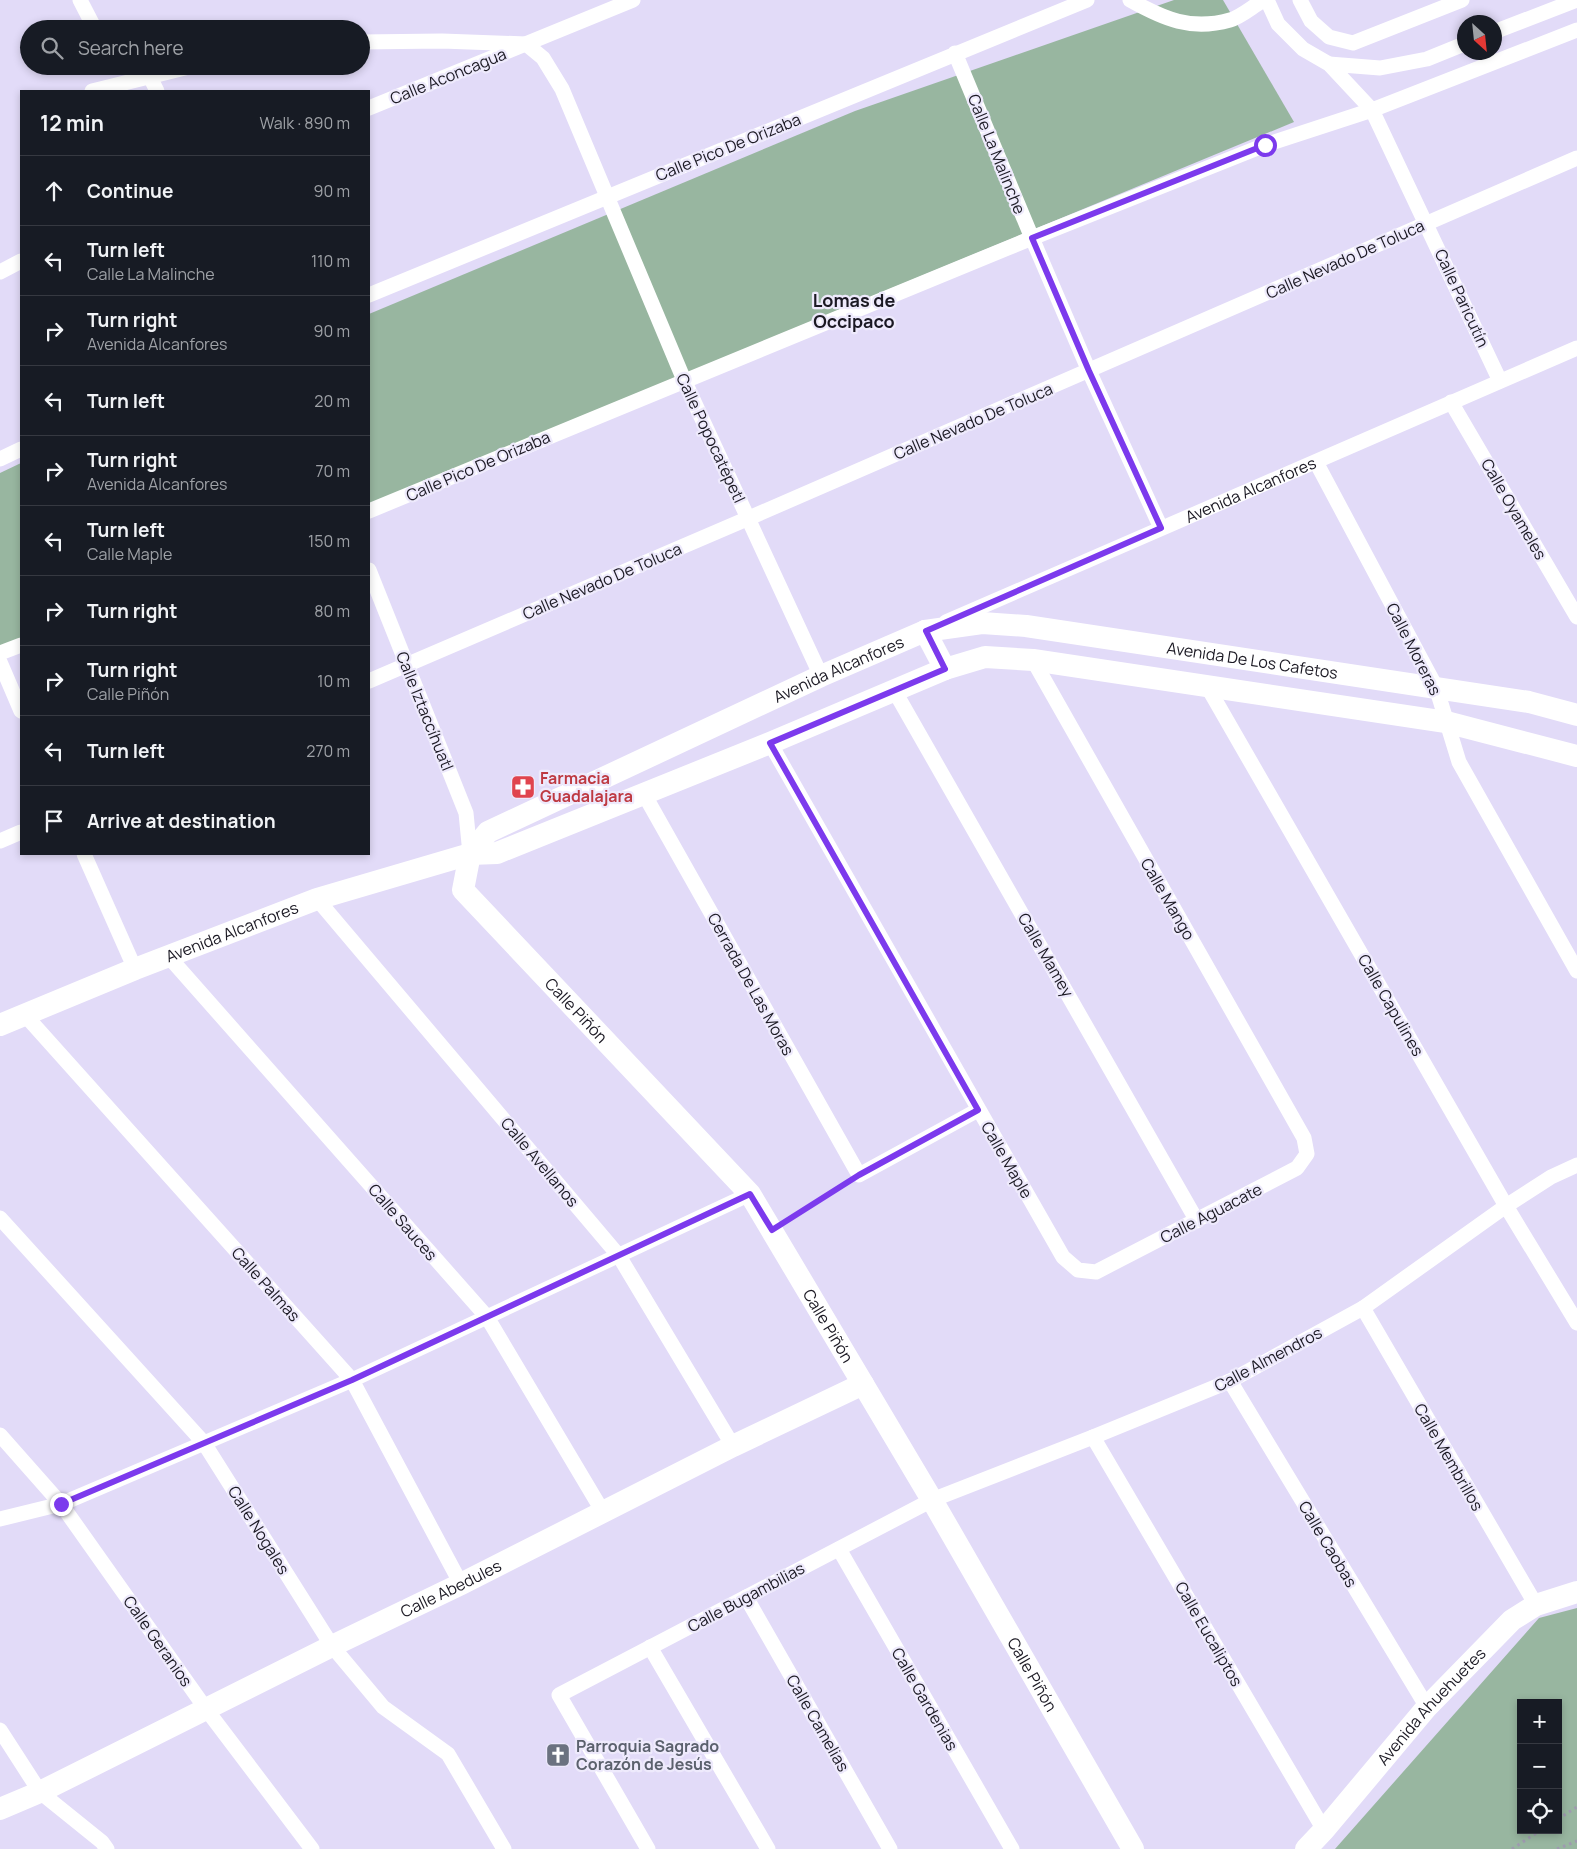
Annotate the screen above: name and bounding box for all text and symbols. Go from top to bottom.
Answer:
north arrow [1457,15,1502,60]
search box [20,20,370,75]
icon: search [38,34,66,62]
text: Search here [78,35,184,61]
street label: Calle Aconcagua [387,43,509,109]
street label: Calle La Malinche [963,91,1031,217]
street label: Calle Pico De Orizaba [652,108,804,186]
text: 12 min [40,109,104,137]
text: Walk · 890 m [259,112,350,134]
route start [1254,134,1277,157]
icon: ahead [40,177,68,205]
text: Continue [87,178,173,204]
text: 90 m [314,180,350,202]
street label: Calle Nevado De Toluca [1262,214,1428,304]
text: Turn left [87,237,165,263]
street label: Calle Paricutín [1430,245,1494,351]
icon: left [40,247,68,275]
text: 110 m [311,250,350,272]
text: Calle La Malinche [87,263,215,285]
district label: Lomas de Occipaco [813,288,895,333]
text: Turn right [87,307,177,333]
icon: right [40,317,68,345]
text: 90 m [314,320,350,342]
text: Avenida Alcanfores [87,333,227,355]
street label: Calle Popocatépetl [671,370,751,506]
street label: Calle Nevado De Toluca [890,377,1056,465]
icon: left [40,387,68,415]
text: Turn left [87,388,165,414]
text: 20 m [314,390,350,412]
street label: Calle Pico De Orizaba [403,426,553,506]
text: Turn right [87,447,177,473]
street label: Avenida Alcanfores [1182,452,1319,528]
street label: Calle Oyameles [1476,454,1552,564]
icon: right [40,457,68,485]
text: 70 m [315,460,350,482]
text: Avenida Alcanfores [87,473,227,495]
text: Turn left [87,517,165,543]
icon: left [40,527,68,555]
text: 150 m [308,530,350,552]
street label: Calle Nevado De Toluca [519,537,685,625]
text: Calle Maple [87,543,172,565]
icon: right [40,597,68,625]
text: Turn right [87,598,177,624]
street label: Calle Moreras [1381,599,1447,699]
text: 80 m [314,600,350,622]
street label: Avenida Alcanfores [770,631,907,708]
street label: Avenida De Los Cafetos [1165,636,1339,684]
street label: Calle Iztaccíhuatl [391,648,459,774]
text: Turn right [87,657,177,683]
icon: right [40,667,68,695]
text: 10 m [317,670,350,692]
text: Calle Piñón [87,683,169,705]
icon: left [40,737,68,765]
text: Turn left [87,738,165,764]
text: 270 m [306,740,350,762]
place label: Farmacia Guadalajara [540,767,633,807]
pharmacy icon: Farmacia Guadalajara [510,774,536,800]
icon: arrive [40,807,68,835]
text: Arrive at destination [87,808,276,834]
street label: Calle Mango [1136,854,1200,944]
street label: Avenida Alcanfores [162,896,301,967]
street label: Cerrada De Las Moras [703,909,799,1059]
street label: Calle Mamey [1013,909,1079,1002]
street label: Calle Capulines [1353,950,1429,1060]
street label: Calle Piñón [540,973,613,1048]
street label: Calle Avellanos [496,1113,584,1211]
street label: Calle Maple [976,1118,1038,1202]
street label: Calle Aguacate [1156,1178,1266,1248]
street label: Calle Sauces [364,1179,442,1265]
street label: Calle Palmas [227,1242,305,1326]
street label: Calle Piñón [798,1285,859,1367]
street label: Calle Almendros [1210,1321,1326,1397]
street label: Calle Membrillos [1409,1399,1489,1515]
street label: Calle Nogales [223,1482,295,1578]
route end [50,1493,73,1516]
street label: Calle Caobas [1294,1497,1362,1591]
street label: Calle Abedules [397,1554,505,1623]
street label: Calle Bugambilias [684,1557,808,1637]
street label: Calle Eucaliptos [1170,1578,1248,1690]
street label: Calle Geranios [118,1591,198,1691]
street label: Calle Piñón [1002,1633,1063,1716]
street label: Avenida Ahuehuetes [1372,1642,1490,1770]
street label: Calle Gardenias [887,1644,963,1754]
street label: Calle Camelias [781,1671,855,1775]
map controls [1517,1699,1562,1834]
button: + [1517,1699,1562,1744]
place label: Parroquia Sagrado Corazón de Jesús [576,1735,719,1775]
church icon: Parroquia Sagrado Corazón de Jesús [545,1742,571,1768]
button: − [1517,1744,1562,1789]
button: locate [1517,1789,1562,1834]

